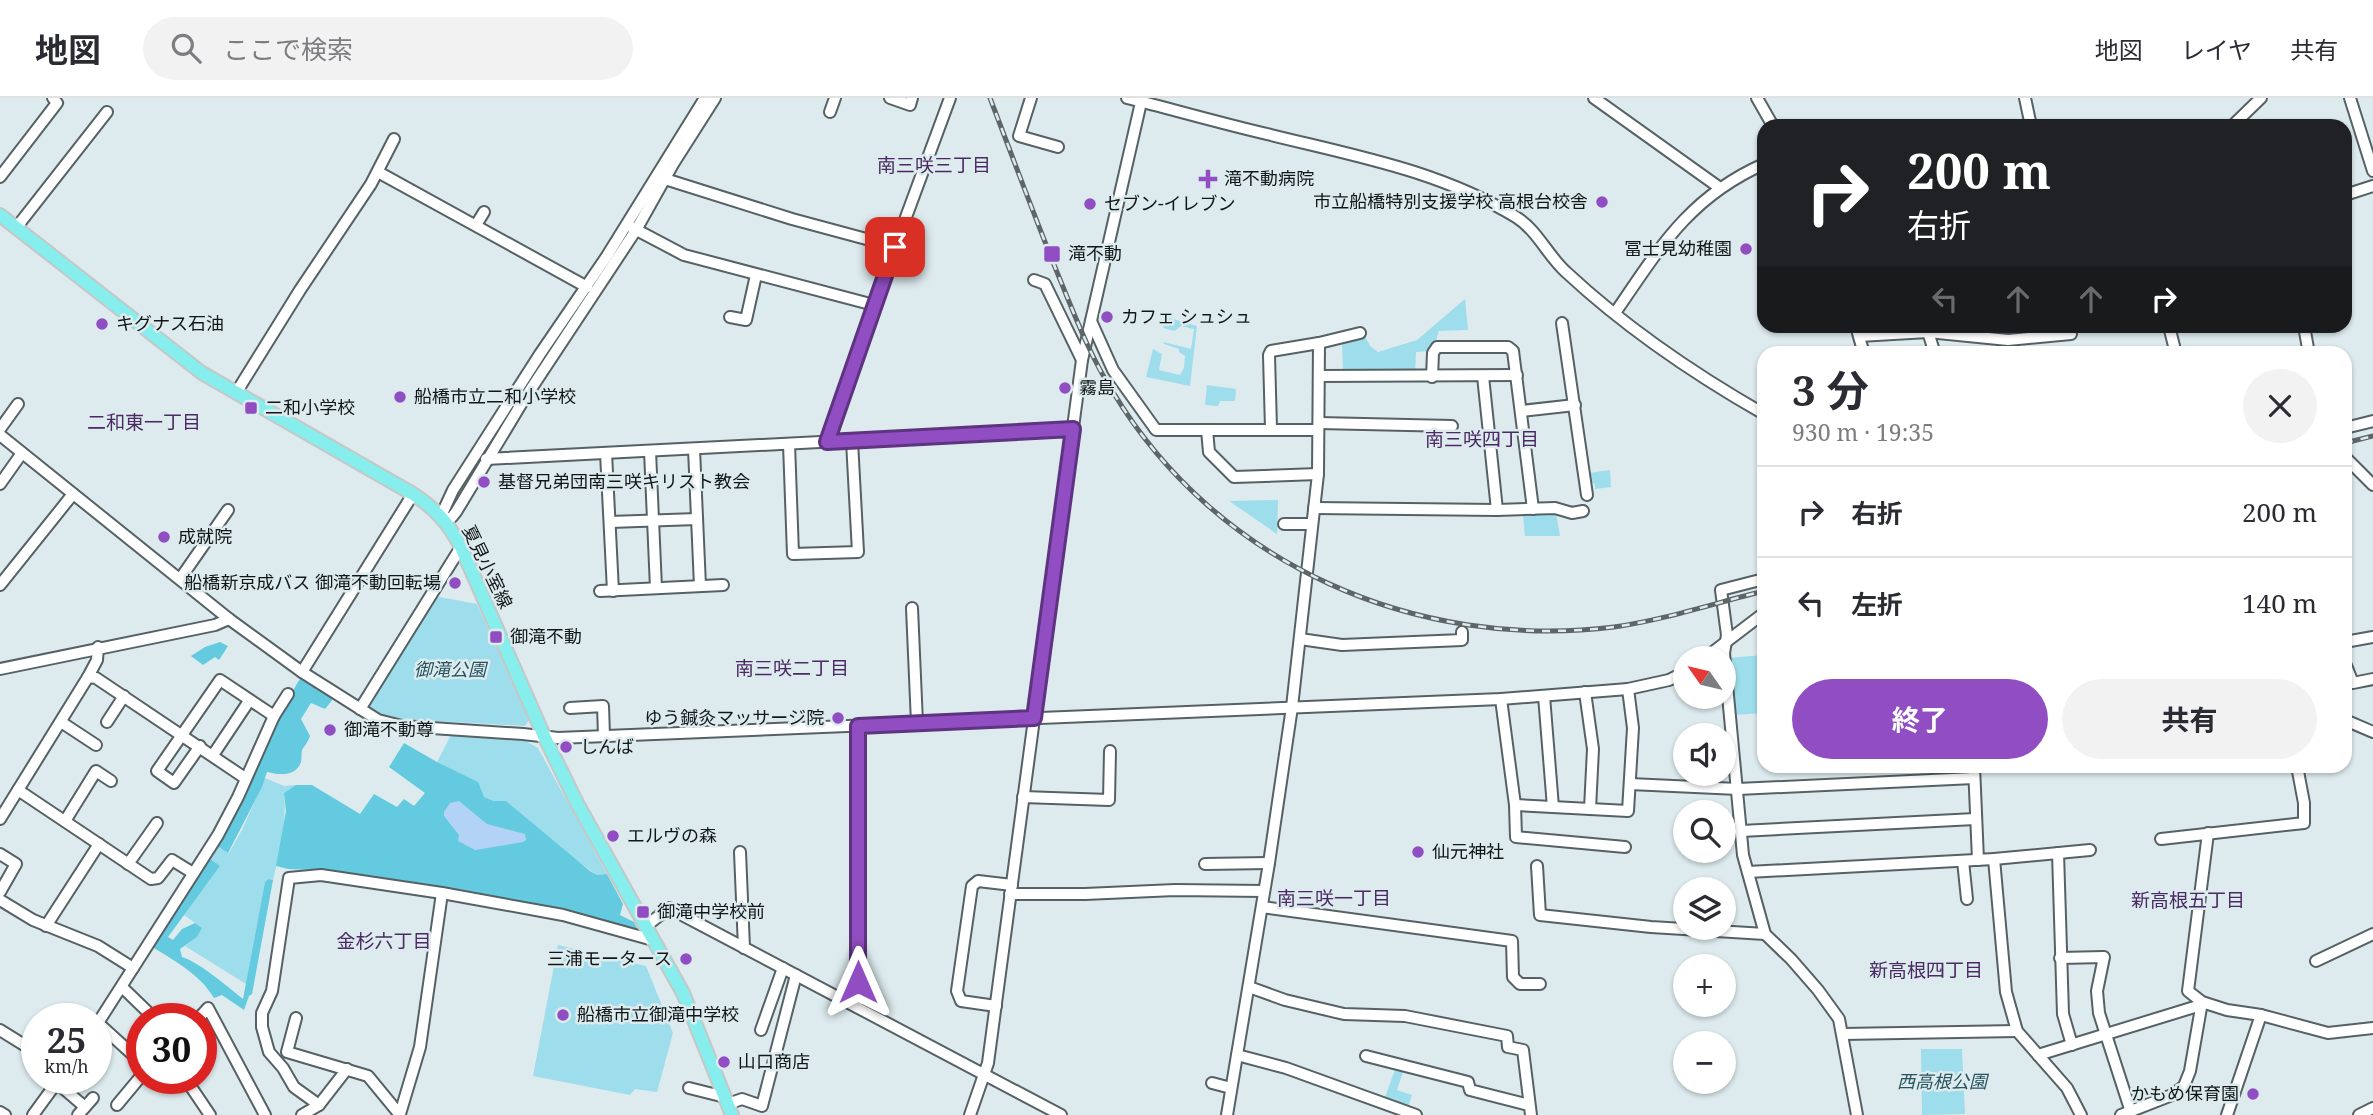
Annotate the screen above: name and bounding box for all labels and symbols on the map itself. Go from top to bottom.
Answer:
district label: 南三咲三丁目 [877,152,991,178]
place label: 滝不動病院 [1224,166,1314,190]
marker: 滝不動病院 [1198,169,1218,189]
place label: 市立船橋特別支援学校 高根台校舎 [1313,189,1588,213]
place label: セブン-イレブン [1104,191,1236,215]
marker: 市立船橋特別支援学校 高根台校舎 [1594,194,1610,210]
marker: セブン-イレブン [1082,196,1098,212]
pin [865,217,925,277]
place label: 冨士見幼稚園 [1624,236,1732,260]
place label: 滝不動 [1068,241,1122,265]
marker: 冨士見幼稚園 [1738,241,1754,257]
marker: 滝不動 [1042,244,1062,264]
place label: カフェ シュシュ [1121,304,1252,328]
marker: カフェ シュシュ [1099,309,1115,325]
place label: キグナス石油 [116,311,224,335]
marker: キグナス石油 [94,316,110,332]
place label: 霧島 [1079,375,1115,399]
marker: 霧島 [1057,380,1073,396]
place label: 船橋市立二和小学校 [414,384,576,408]
marker: 船橋市立二和小学校 [392,389,408,405]
place label: 二和小学校 [265,395,355,419]
marker: 二和小学校 [243,400,259,416]
district label: 二和東一丁目 [87,409,201,435]
district label: 南三咲四丁目 [1425,426,1539,452]
place label: 基督兄弟団南三咲キリスト教会 [498,469,750,493]
marker: 基督兄弟団南三咲キリスト教会 [476,474,492,490]
street label: 夏見小室線 [457,521,518,612]
place label: 成就院 [178,524,232,548]
marker: 成就院 [156,529,172,545]
place label: 船橋新京成バス 御滝不動回転場 [184,570,441,594]
marker: 船橋新京成バス 御滝不動回転場 [447,575,463,591]
place label: 御滝不動 [510,624,582,648]
marker: 御滝不動 [488,629,504,645]
north arrow [1673,646,1736,709]
district label: 南三咲二丁目 [735,655,849,681]
park label: 御滝公園 [414,657,489,681]
place label: ゆう鍼灸マッサージ院 [644,705,824,729]
marker: ゆう鍼灸マッサージ院 [830,710,846,726]
place label: 御滝不動尊 [344,717,434,741]
marker: 御滝不動尊 [322,722,338,738]
place label: しんば [580,734,634,758]
marker: しんば [558,739,574,755]
place label: エルヴの森 [627,823,717,847]
marker: エルヴの森 [605,828,621,844]
place label: 仙元神社 [1432,839,1504,863]
marker: 仙元神社 [1410,844,1426,860]
district label: 南三咲一丁目 [1277,885,1391,911]
district label: 新高根五丁目 [2131,887,2245,913]
place label: 御滝中学校前 [657,899,765,923]
marker: 御滝中学校前 [635,904,651,920]
district label: 金杉六丁目 [336,928,432,954]
position arrow [821,945,895,1019]
place label: 三浦モータース [547,946,672,970]
marker: 三浦モータース [678,951,694,967]
district label: 新高根四丁目 [1869,957,1983,983]
place label: 船橋市立御滝中学校 [577,1002,739,1026]
speed limit sign: 30 [126,1003,217,1094]
marker: 船橋市立御滝中学校 [555,1007,571,1023]
place label: 山口商店 [738,1049,810,1073]
marker: 山口商店 [716,1054,732,1070]
park label: 西高根公園 [1897,1069,1990,1093]
place label: かもめ保育園 [2131,1081,2239,1105]
marker: かもめ保育園 [2245,1086,2261,1102]

